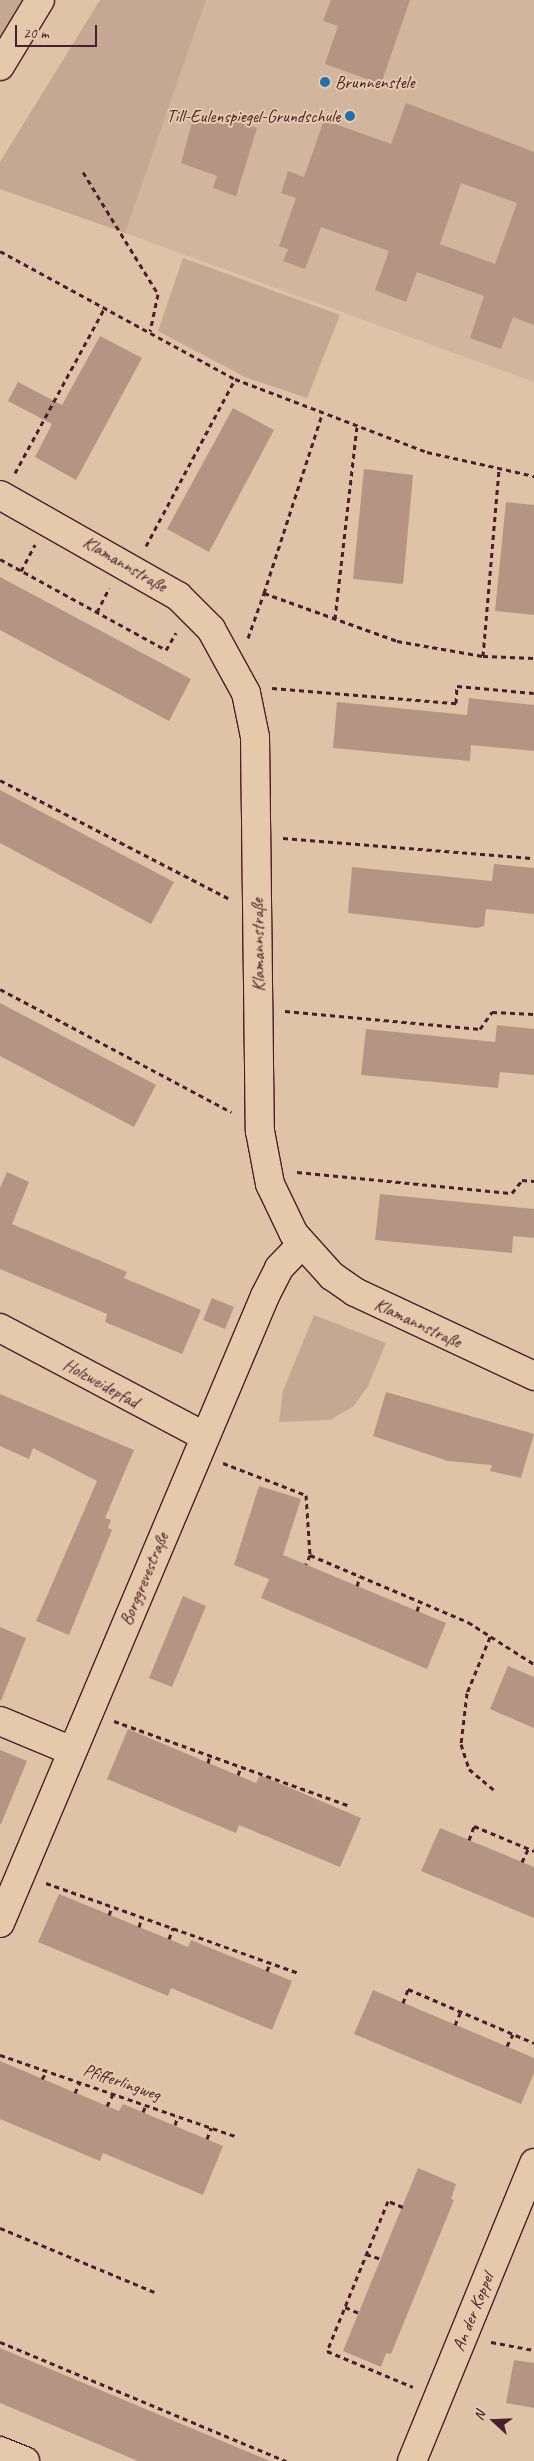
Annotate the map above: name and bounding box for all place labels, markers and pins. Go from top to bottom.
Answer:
place label: Brunnenstele [335,71,414,93]
marker: Brunnenstele [319,76,331,88]
place label: Till-Eulenspiegel-Grundschule [167,105,340,127]
marker: Till-Eulenspiegel-Grundschule [344,110,356,122]

